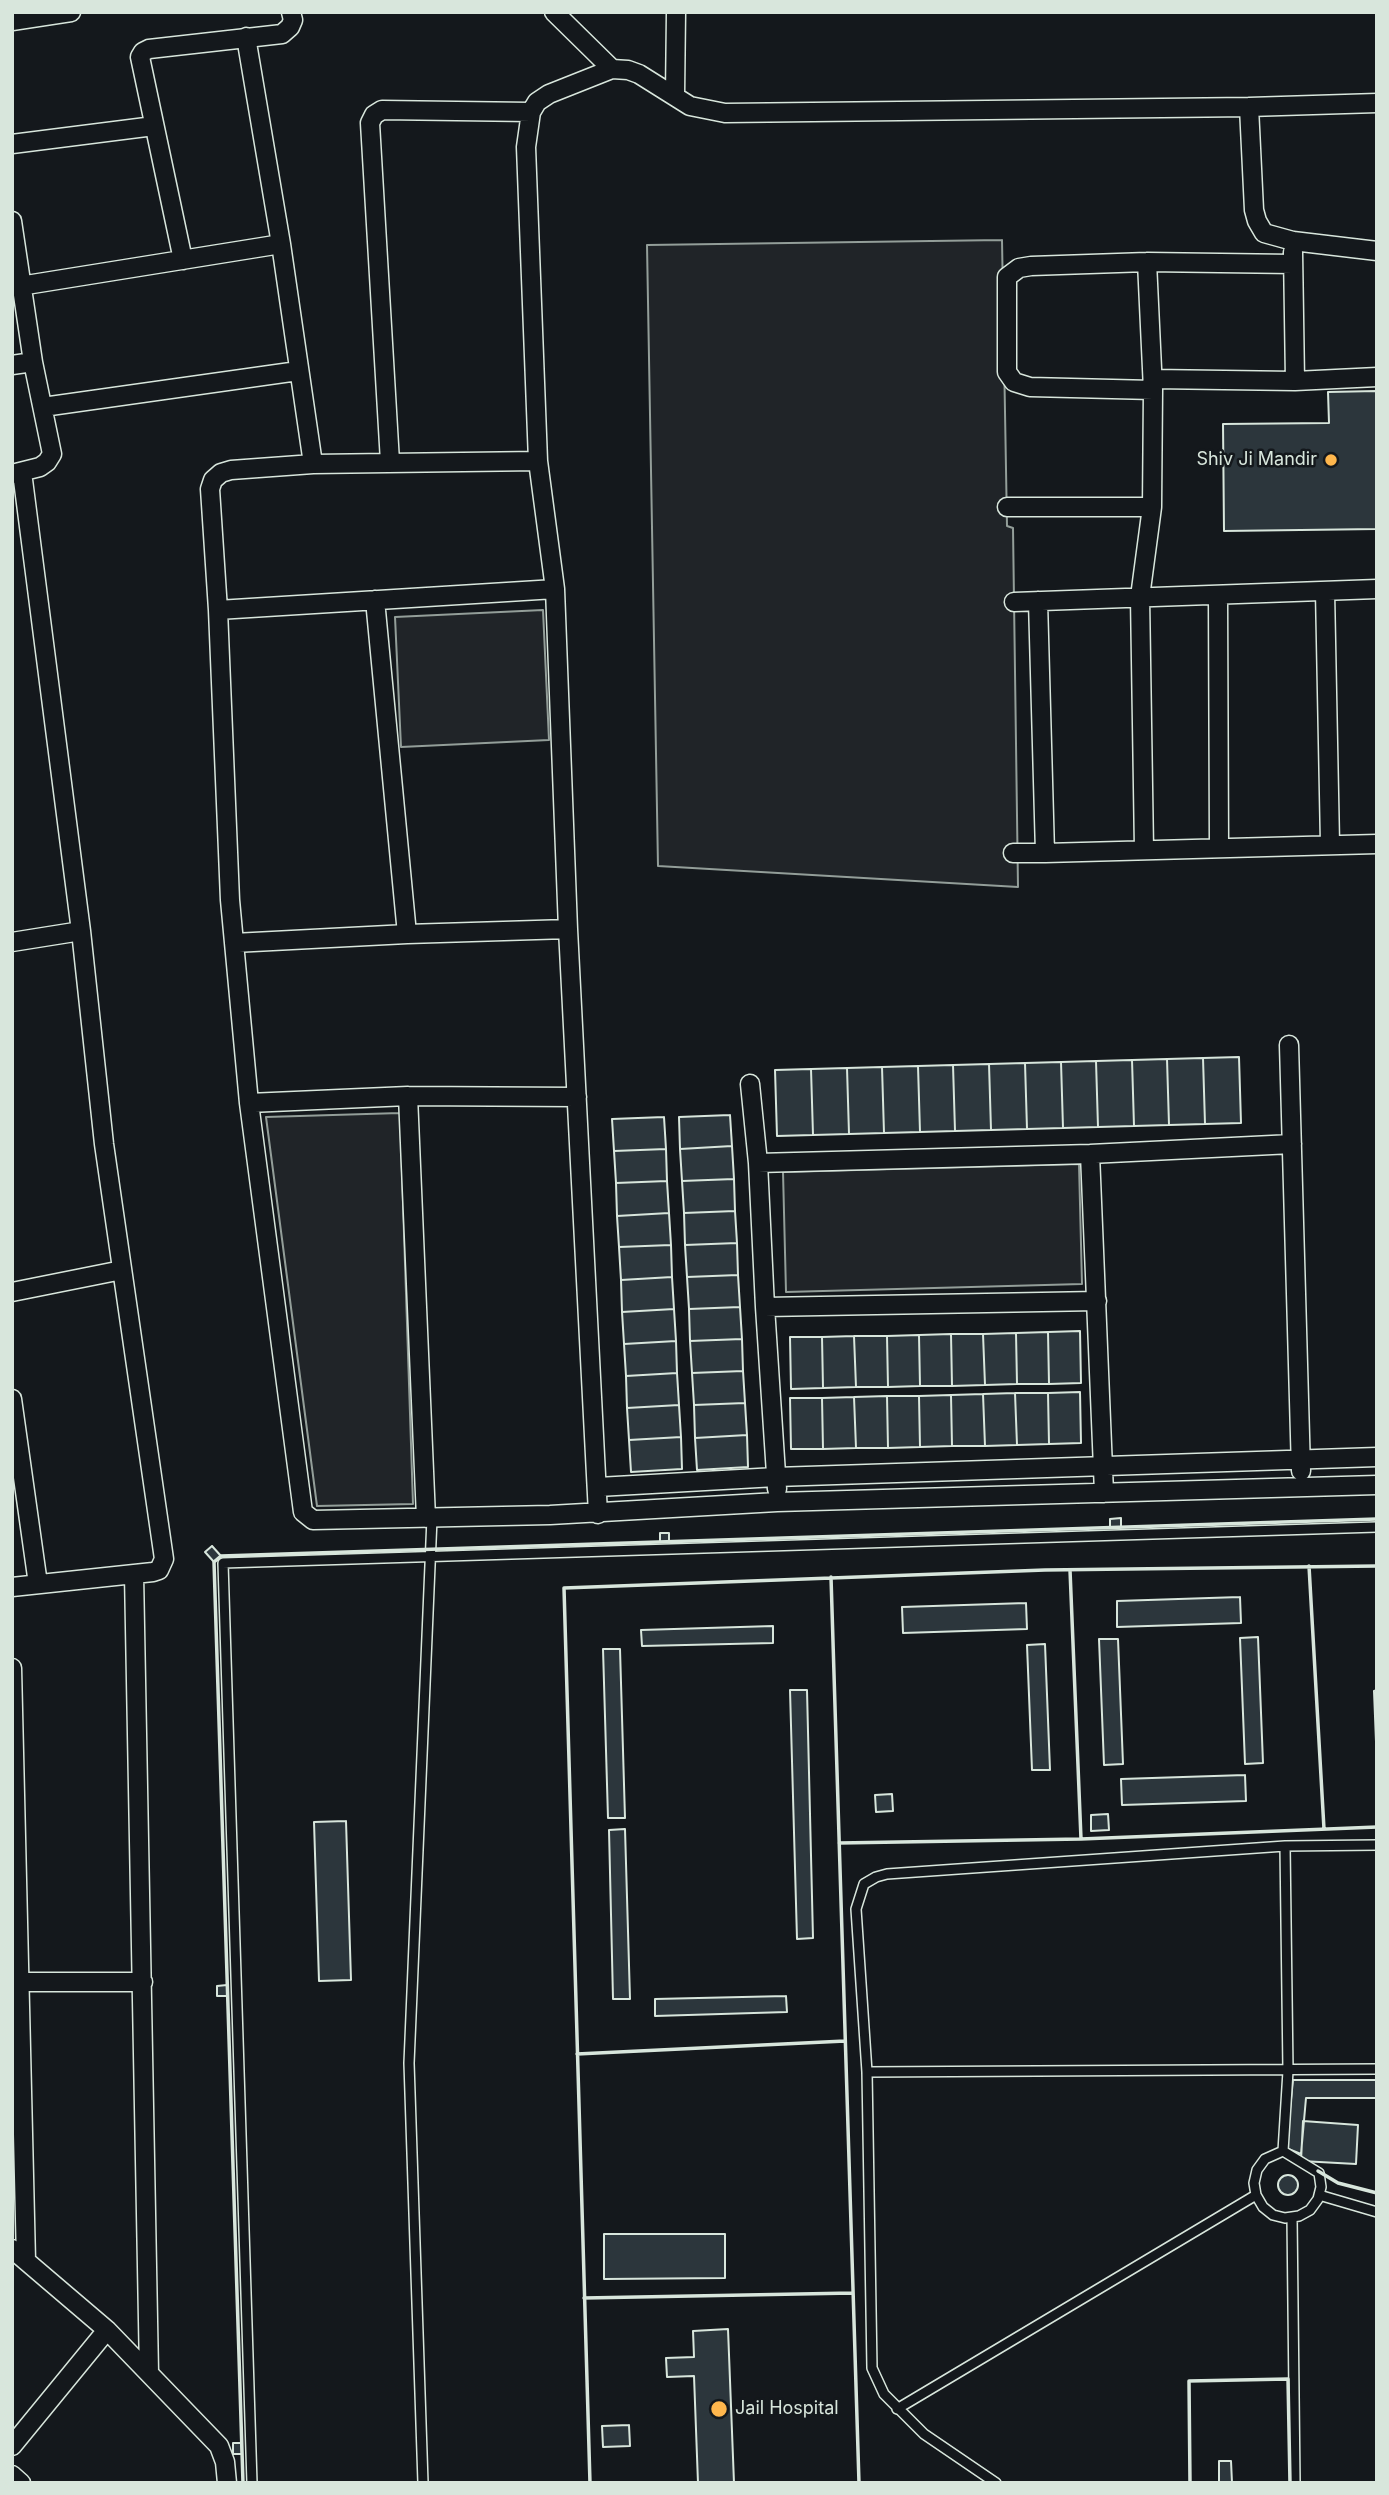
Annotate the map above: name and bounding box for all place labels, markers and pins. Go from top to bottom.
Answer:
place label: Shiv Ji Mandir [1196,449,1317,471]
marker: Shiv Ji Mandir [1323,452,1339,468]
place label: Jail Hospital [735,2398,839,2420]
marker: Jail Hospital [709,2399,729,2419]

